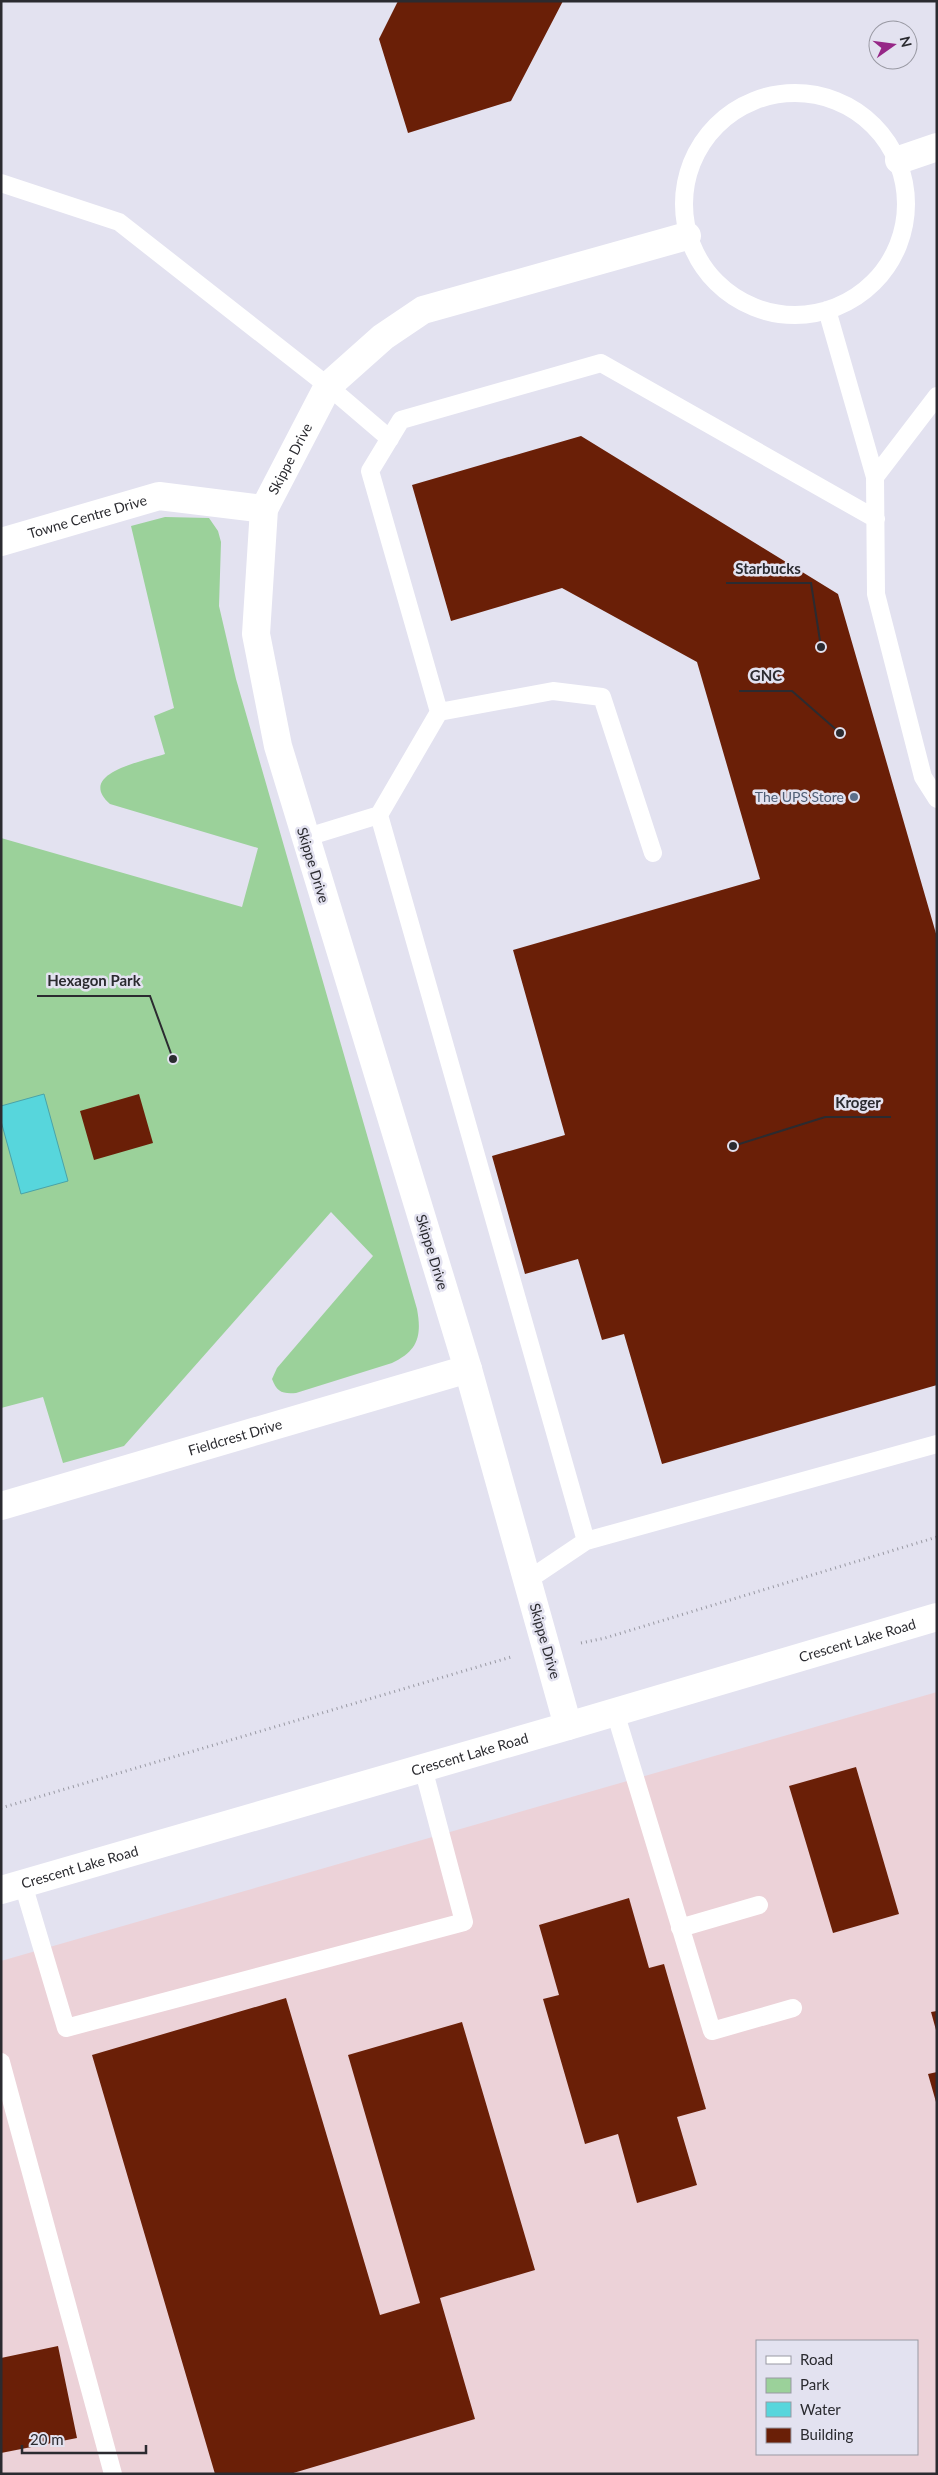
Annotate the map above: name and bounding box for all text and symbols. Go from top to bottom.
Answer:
north arrow [868,20,918,70]
text: N [897,34,916,49]
street label: Skippe Drive [264,420,315,497]
street label: Towne Centre Drive [26,491,149,542]
callout: Starbucks [726,553,811,583]
text: Starbucks [735,559,801,577]
callout: GNC [739,661,792,691]
text: GNC [750,666,782,684]
place label: The UPS Store [755,788,844,805]
marker: The UPS Store [848,791,860,803]
street label: Skippe Drive [294,825,333,905]
callout: Hexagon Park [37,966,150,996]
text: Hexagon Park [47,971,142,989]
callout: Kroger [825,1087,891,1117]
text: Kroger [835,1093,881,1111]
street label: Skippe Drive [413,1212,452,1292]
street label: Fieldcrest Drive [186,1415,284,1459]
street label: Skippe Drive [527,1601,564,1681]
street label: Crescent Lake Road [797,1615,918,1665]
street label: Crescent Lake Road [409,1729,530,1779]
street label: Crescent Lake Road [19,1842,140,1892]
legend [756,2340,918,2455]
text: Road [800,2350,833,2368]
text: Park [800,2375,830,2393]
text: Water [800,2400,841,2418]
scale bar [22,2422,146,2454]
text: Building [800,2425,853,2443]
text: 20 m [30,2430,64,2448]

